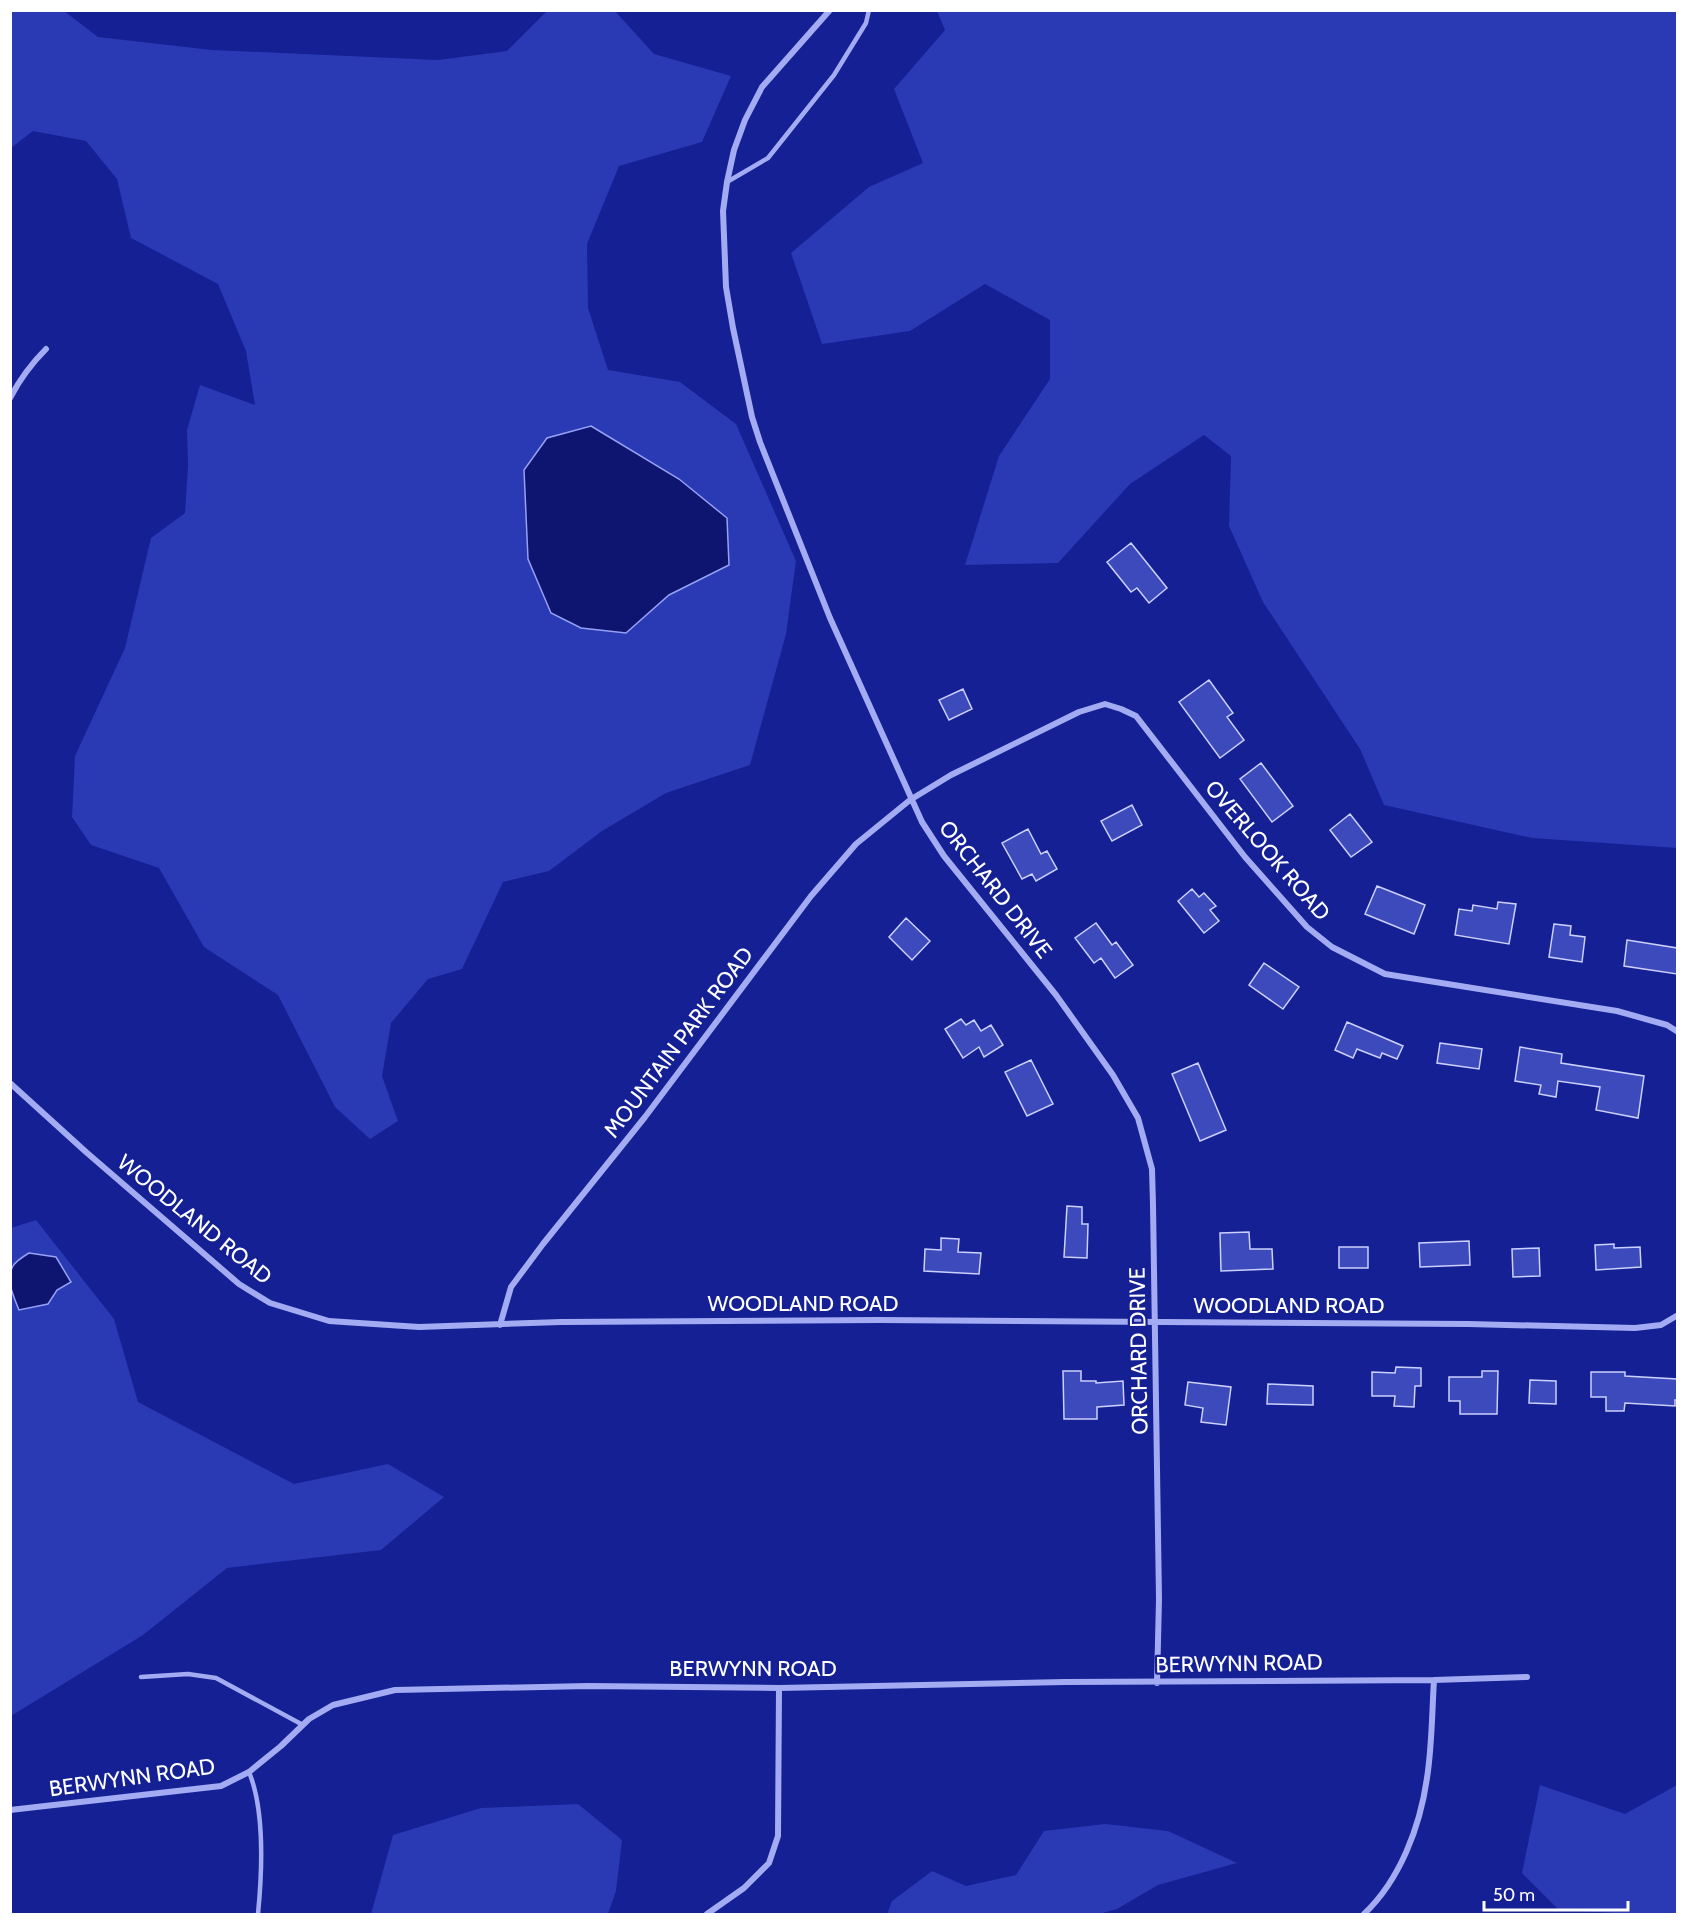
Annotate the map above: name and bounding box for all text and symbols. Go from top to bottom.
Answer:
street label: OVERLOOK ROAD [1199,775,1336,926]
street label: ORCHARD DRIVE [933,815,1058,964]
street label: MOUNTAIN PARK ROAD [598,942,759,1143]
street label: WOODLAND ROAD [112,1149,277,1290]
street label: ORCHARD DRIVE [1124,1267,1153,1435]
street label: WOODLAND ROAD [707,1290,899,1317]
street label: WOODLAND ROAD [1193,1292,1385,1319]
street label: BERWYNN ROAD [1155,1649,1323,1678]
street label: BERWYNN ROAD [669,1655,837,1682]
street label: BERWYNN ROAD [47,1752,217,1803]
scale bar [1484,1874,1628,1912]
text: 50 m [1493,1884,1535,1906]

